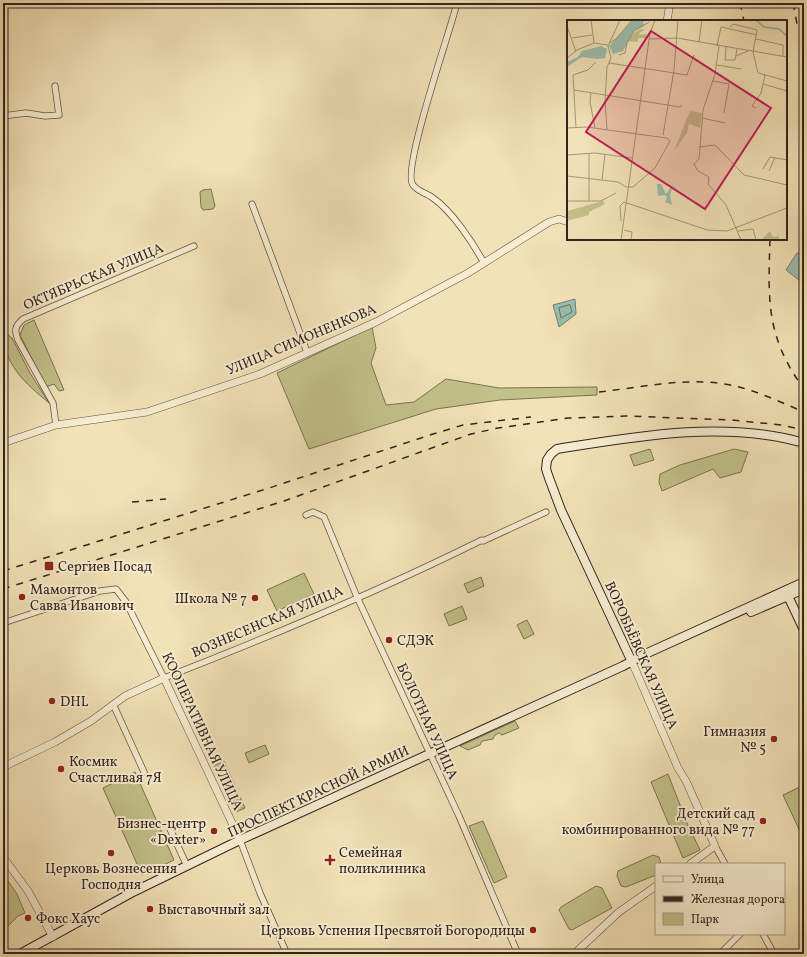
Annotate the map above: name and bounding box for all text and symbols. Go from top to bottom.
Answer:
inset map [567,20,787,240]
street label: ОКТЯБРЬСКАЯ УЛИЦА [21,239,167,316]
street label: УЛИЦА СИМОНЕНКОВА [224,300,380,381]
place label: Сергиев Посад [58,558,152,577]
marker: Сергиев Посад [43,560,55,572]
street label: ВОРОБЬЁВСКАЯ УЛИЦА [599,579,682,733]
place label: Мамонтов Савва Иванович [30,581,134,616]
street label: ВОЗНЕСЕНСКАЯ УЛИЦА [189,582,346,663]
place label: Школа № 7 [175,590,247,609]
marker: Мамонтов Савва Иванович [17,592,27,602]
marker: Школа № 7 [250,593,260,603]
place label: СДЭК [397,632,435,651]
marker: СДЭК [384,635,394,645]
street label: КООПЕРАТИВНАЯ УЛИЦА [157,649,247,814]
street label: БОЛОТНАЯ УЛИЦА [391,660,462,783]
place label: DHL [60,693,89,712]
marker: DHL [47,696,57,706]
place label: Гимназия № 5 [703,723,766,758]
marker: Гимназия № 5 [769,734,779,744]
street label: ПРОСПЕКТ КРАСНОЙ АРМИИ [224,741,413,843]
place label: Космик Счастливая 7Я [69,753,162,788]
marker: Космик Счастливая 7Я [56,764,66,774]
place label: Детский сад комбинированного вида № 77 [562,805,755,840]
place label: Бизнес-центр «Dexter» [117,815,206,850]
marker: Детский сад комбинированного вида № 77 [758,816,768,826]
marker: Бизнес-центр «Dexter» [209,826,219,836]
place label: Семейная поликлиника [339,844,426,879]
marker: Церковь Вознесения Господня [106,848,116,858]
marker: Семейная поликлиника [324,854,336,866]
place label: Церковь Вознесения Господня [45,860,177,895]
legend [655,863,785,935]
text: Улица [691,872,724,888]
text: Железная дорога [691,892,785,908]
place label: Выставочный зал [158,901,270,920]
marker: Выставочный зал [145,904,155,914]
place label: Фокс Хаус [36,910,100,929]
text: Парк [691,912,719,928]
marker: Фокс Хаус [23,913,33,923]
place label: Церковь Успения Пресвятой Богородицы [260,922,525,941]
marker: Церковь Успения Пресвятой Богородицы [528,925,538,935]

